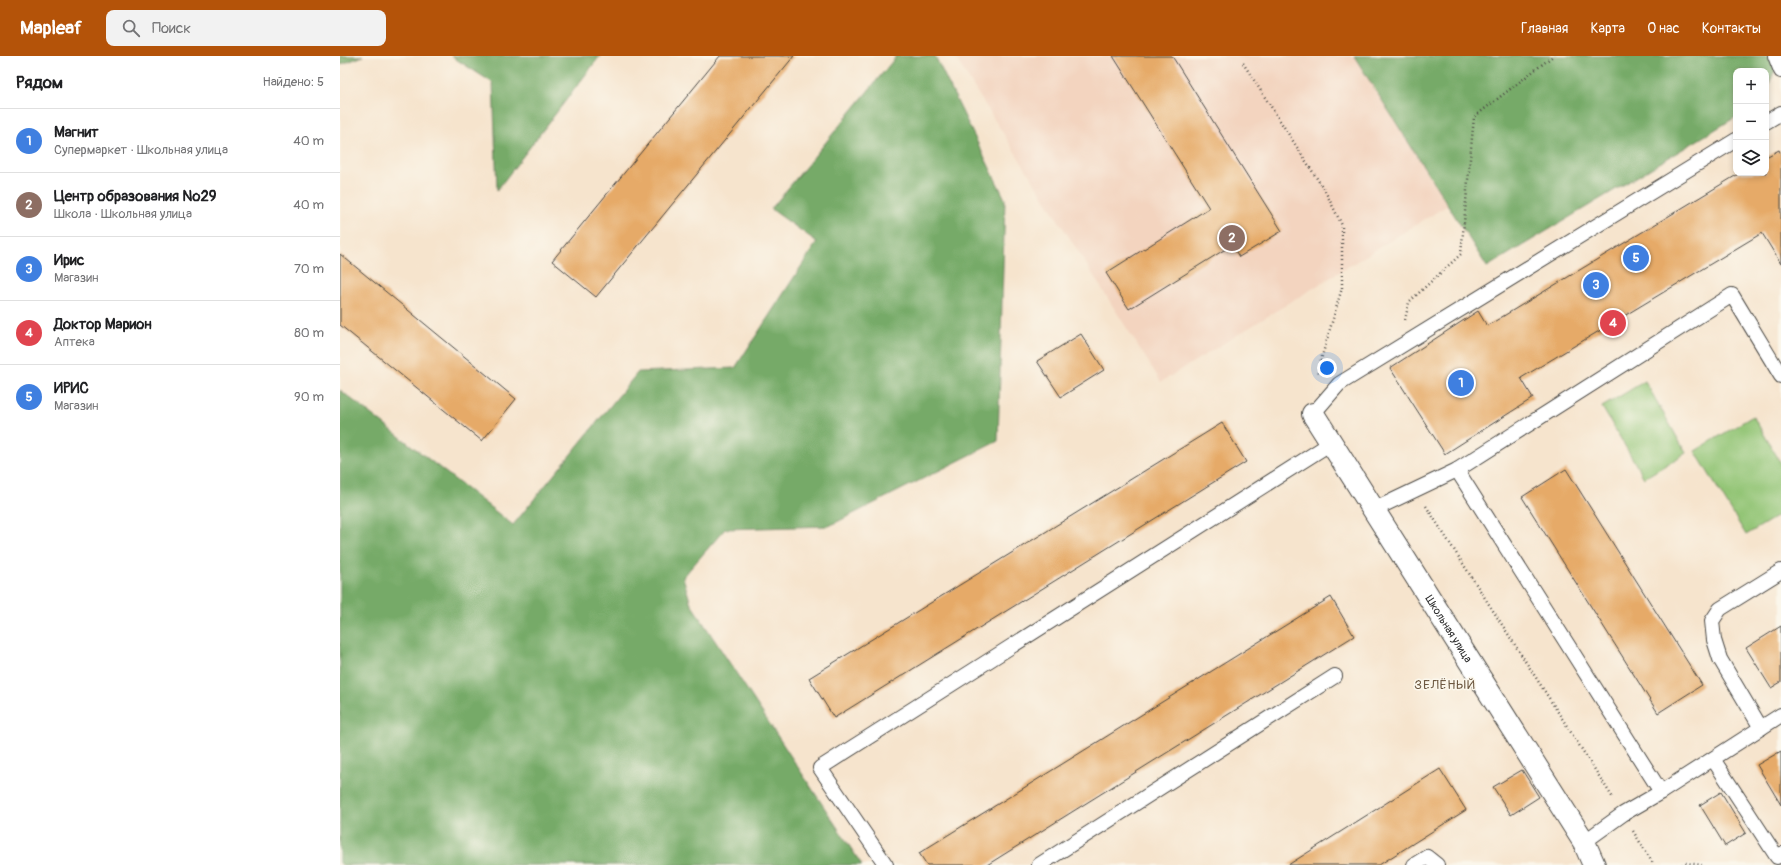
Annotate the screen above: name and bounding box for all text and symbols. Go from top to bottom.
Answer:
search box [106,10,386,46]
text: Mapleaf [20,16,82,40]
icon: search [120,17,142,39]
text: Поиск [152,19,191,38]
text: Главная [1521,20,1568,37]
text: Карта [1590,20,1625,37]
text: О нас [1647,20,1680,37]
text: Контакты [1702,20,1761,37]
map controls [1733,68,1769,176]
button: + [1733,68,1769,104]
text: Рядом [16,72,63,93]
text: Найдено: 5 [262,74,324,90]
button: − [1733,104,1769,140]
text: Магнит [54,123,99,142]
text: 1 [26,133,32,149]
text: 40 m [293,133,324,149]
button: layers [1733,140,1769,176]
text: Супермаркет · Школьная улица [54,142,228,158]
text: Центр образования №29 [54,187,217,206]
text: 2 [25,197,33,213]
text: 40 m [293,197,324,213]
text: Школа · Школьная улица [54,206,192,222]
pin: 2 [1219,223,1245,253]
pin: 5 [1623,243,1649,273]
text: Ирис [54,251,84,270]
text: 3 [25,261,33,277]
text: 70 m [294,261,324,277]
text: Магазин [54,270,98,286]
pin: 3 [1583,270,1609,300]
pin: 4 [1600,308,1626,338]
text: Доктор Марион [54,315,152,334]
text: 4 [25,325,33,341]
text: 80 m [294,325,324,341]
text: Аптека [54,334,95,350]
your location [1317,358,1337,378]
pin: 1 [1448,368,1474,398]
text: ИРИС [54,379,89,398]
text: 5 [25,389,33,405]
text: 90 m [294,389,324,405]
text: Магазин [54,398,98,414]
street label: Школьная улица [1422,593,1475,665]
district label: ЗЕЛЁНЫЙ [1414,677,1476,693]

